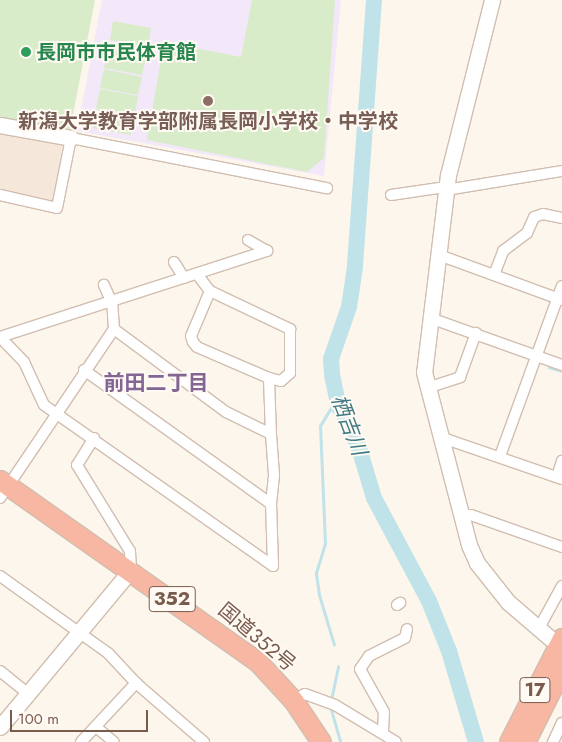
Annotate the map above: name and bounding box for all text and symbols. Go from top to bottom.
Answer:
place label: 長岡市市民体育館 [36,40,196,64]
marker: 長岡市市民体育館 [20,46,32,58]
marker: 新潟大学教育学部附属長岡小学校・中学校 [202,95,214,107]
place label: 新潟大学教育学部附属長岡小学校・中学校 [18,109,398,133]
district label: 前田二丁目 [104,370,208,396]
water label: 栖吉川 [326,391,372,459]
road number: 352 [148,582,196,616]
street label: 国道352号 [213,598,301,676]
road number: 17 [519,674,551,706]
scale bar [12,700,150,732]
text: 100 m [18,708,59,730]

